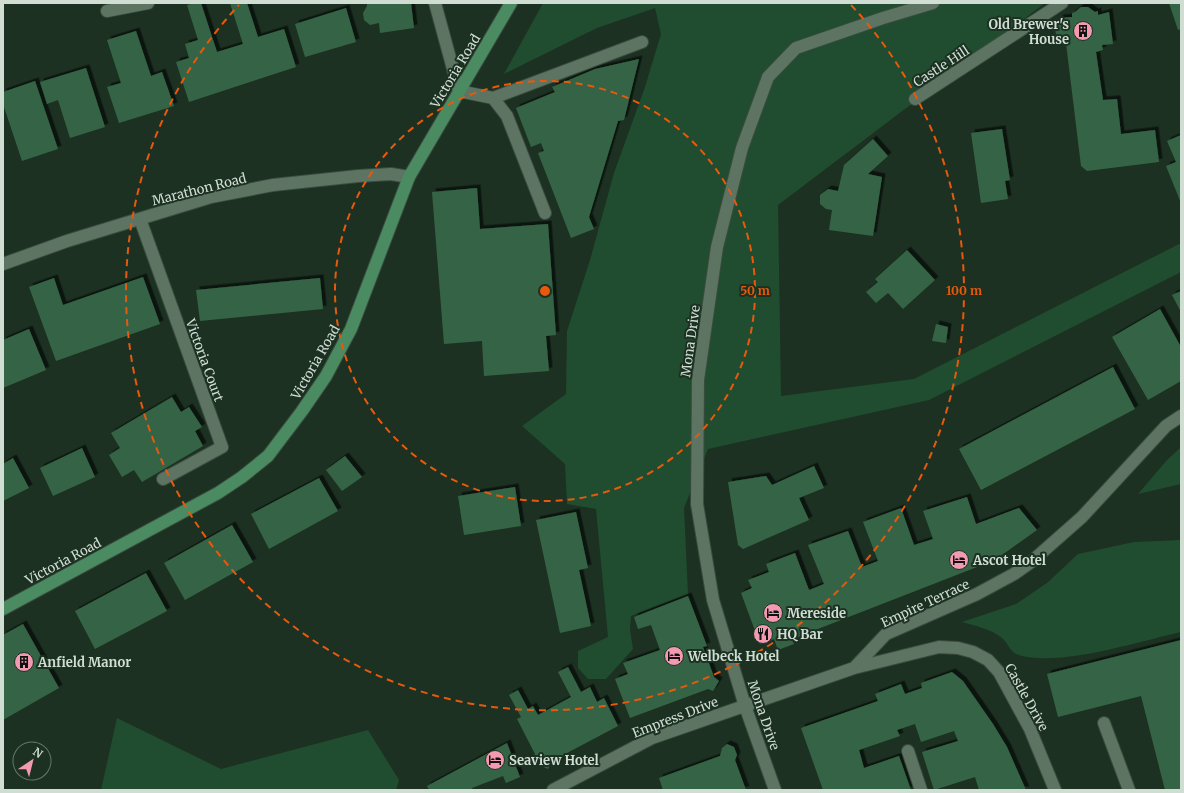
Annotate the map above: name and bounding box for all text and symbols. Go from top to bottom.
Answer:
place label: Old Brewer's House [988,16,1069,48]
building icon: Old Brewer's House [1072,20,1094,42]
street label: Victoria Road [426,31,484,112]
street label: Castle Hill [910,42,973,91]
street label: Marathon Road [150,169,248,209]
text: 50 m [740,283,770,298]
text: 100 m [946,283,982,298]
centre of rings [538,284,552,298]
street label: Mona Drive [677,304,704,378]
street label: Victoria Court [181,316,227,404]
street label: Victoria Road [287,322,344,403]
street label: Victoria Road [22,534,104,589]
hotel icon: Ascot Hotel [948,549,970,571]
place label: Ascot Hotel [972,552,1046,569]
street label: Empire Terrace [878,575,972,631]
hotel icon: Mereside [762,602,784,624]
place label: Mereside [787,605,846,622]
restaurant icon: HQ Bar [752,623,774,645]
place label: HQ Bar [777,626,823,643]
hotel icon: Welbeck Hotel [663,645,685,667]
place label: Welbeck Hotel [687,648,780,665]
building icon: Anfield Manor [13,651,35,673]
place label: Anfield Manor [37,654,131,671]
street label: Castle Drive [1001,660,1052,734]
street label: Mona Drive [744,678,783,753]
street label: Empress Drive [630,693,721,742]
north arrow [12,741,52,781]
text: N [30,745,46,761]
hotel icon: Seaview Hotel [484,749,506,771]
place label: Seaview Hotel [509,752,599,769]

